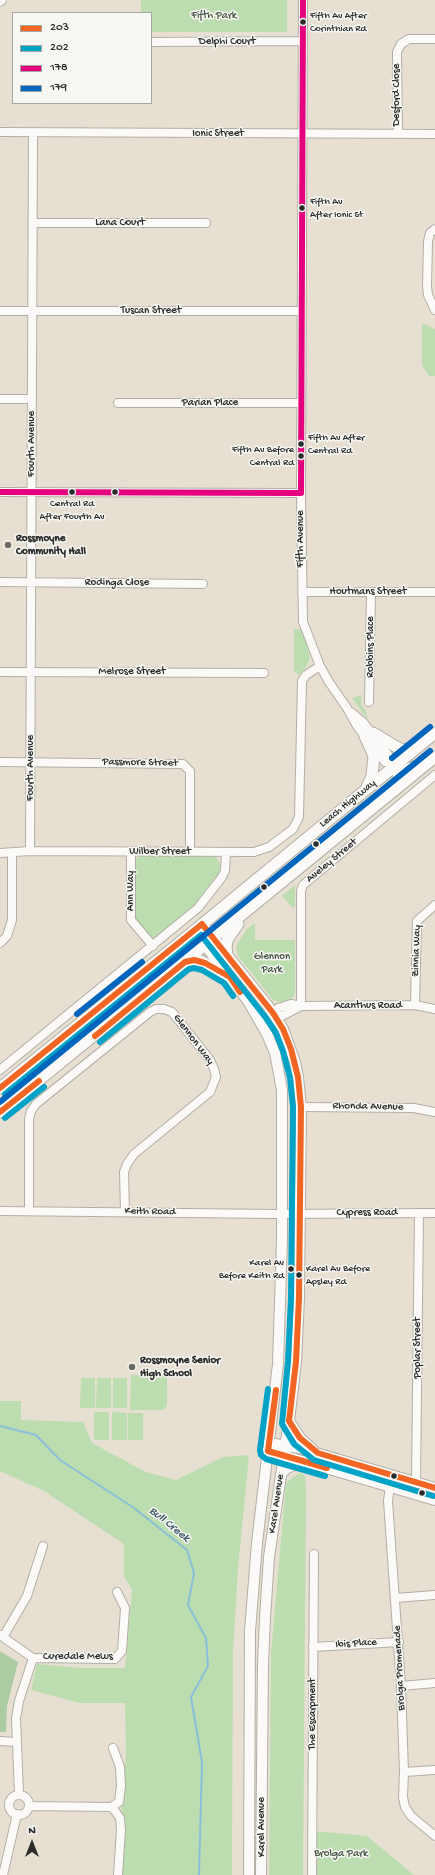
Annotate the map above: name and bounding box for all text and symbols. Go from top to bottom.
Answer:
park label: Fifth Park [191,9,237,23]
place label: Fifth Av After Corinthian Rd [310,10,367,34]
legend [12,12,152,104]
marker: Fifth Av After Corinthian Rd [298,17,308,27]
text: 203 [50,21,69,35]
street label: Delphi Court [199,35,255,49]
text: 202 [50,41,69,55]
text: 178 [50,61,68,75]
street label: Desford Close [390,64,404,126]
text: 179 [50,81,67,95]
street label: Ionic Street [192,127,244,141]
place label: Fifth Av After Ionic St [310,196,363,220]
marker: Fifth Av After Ionic St [297,203,307,213]
street label: Lana Court [95,216,145,230]
street label: Tuscan Street [121,304,181,318]
street label: Parian Place [182,396,238,410]
street label: Fourth Avenue [25,411,39,477]
place label: Fifth Av After Central Rd [308,432,365,456]
marker: Fifth Av After Central Rd [296,439,306,449]
place label: Fifth Av Before Central Rd [232,444,294,468]
marker: Fifth Av Before Central Rd [296,451,306,461]
marker: Central Rd After Fourth Av [67,487,77,497]
unlabelled marker [110,487,120,497]
place label: Central Rd After Fourth Av [40,498,104,522]
street label: Fifth Avenue [294,510,308,568]
place label: Rossmoyne Community Hall [16,532,86,558]
marker: Rossmoyne Community Hall [3,540,13,550]
street label: Rodinga Close [85,576,149,590]
street label: Houtmans Street [330,585,406,599]
street label: Robbins Place [364,616,378,678]
street label: Melrose Street [99,665,165,679]
street label: Fourth Avenue [24,735,38,801]
street label: Passmore Street [102,756,178,770]
street label: Leach Highway [317,777,379,831]
street label: Aveley Street [304,836,360,886]
unlabelled marker [311,839,321,849]
street label: Wilber Street [129,845,191,859]
street label: Ann Way [124,871,138,911]
unlabelled marker [259,882,269,892]
street label: Zinnia Way [409,925,425,977]
park label: Glennon Park [254,950,290,976]
street label: Acanthus Road [334,999,402,1013]
street label: Glennon Way [170,1012,216,1068]
street label: Rhonda Avenue [332,1100,404,1114]
street label: Keith Road [124,1205,176,1219]
street label: Cypress Road [336,1206,398,1220]
place label: Karel Av Before Keith Rd [219,1257,284,1280]
place label: Karel Av Before Apsley Rd [306,1263,370,1286]
marker: Karel Av Before Keith Rd [286,1264,296,1274]
marker: Karel Av Before Apsley Rd [294,1270,304,1280]
street label: Poplar Street [411,1317,425,1379]
place label: Rossmoyne Senior High School [140,1354,220,1380]
marker: Rossmoyne Senior High School [127,1362,137,1372]
unlabelled marker [389,1471,399,1481]
street label: Karel Avenue [266,1473,288,1535]
unlabelled marker [417,1488,427,1498]
water label: Bull Creek [146,1504,192,1546]
street label: Brolga Promenade [391,1625,409,1711]
street label: Ibis Place [335,1636,377,1652]
street label: Curedale Mews [43,1650,113,1664]
street label: The Escarpment [306,1678,320,1750]
street label: Karel Avenue [255,1797,269,1857]
north arrow [12,1823,52,1863]
text: N [28,1825,36,1837]
park label: Brolga Park [314,1847,368,1861]

